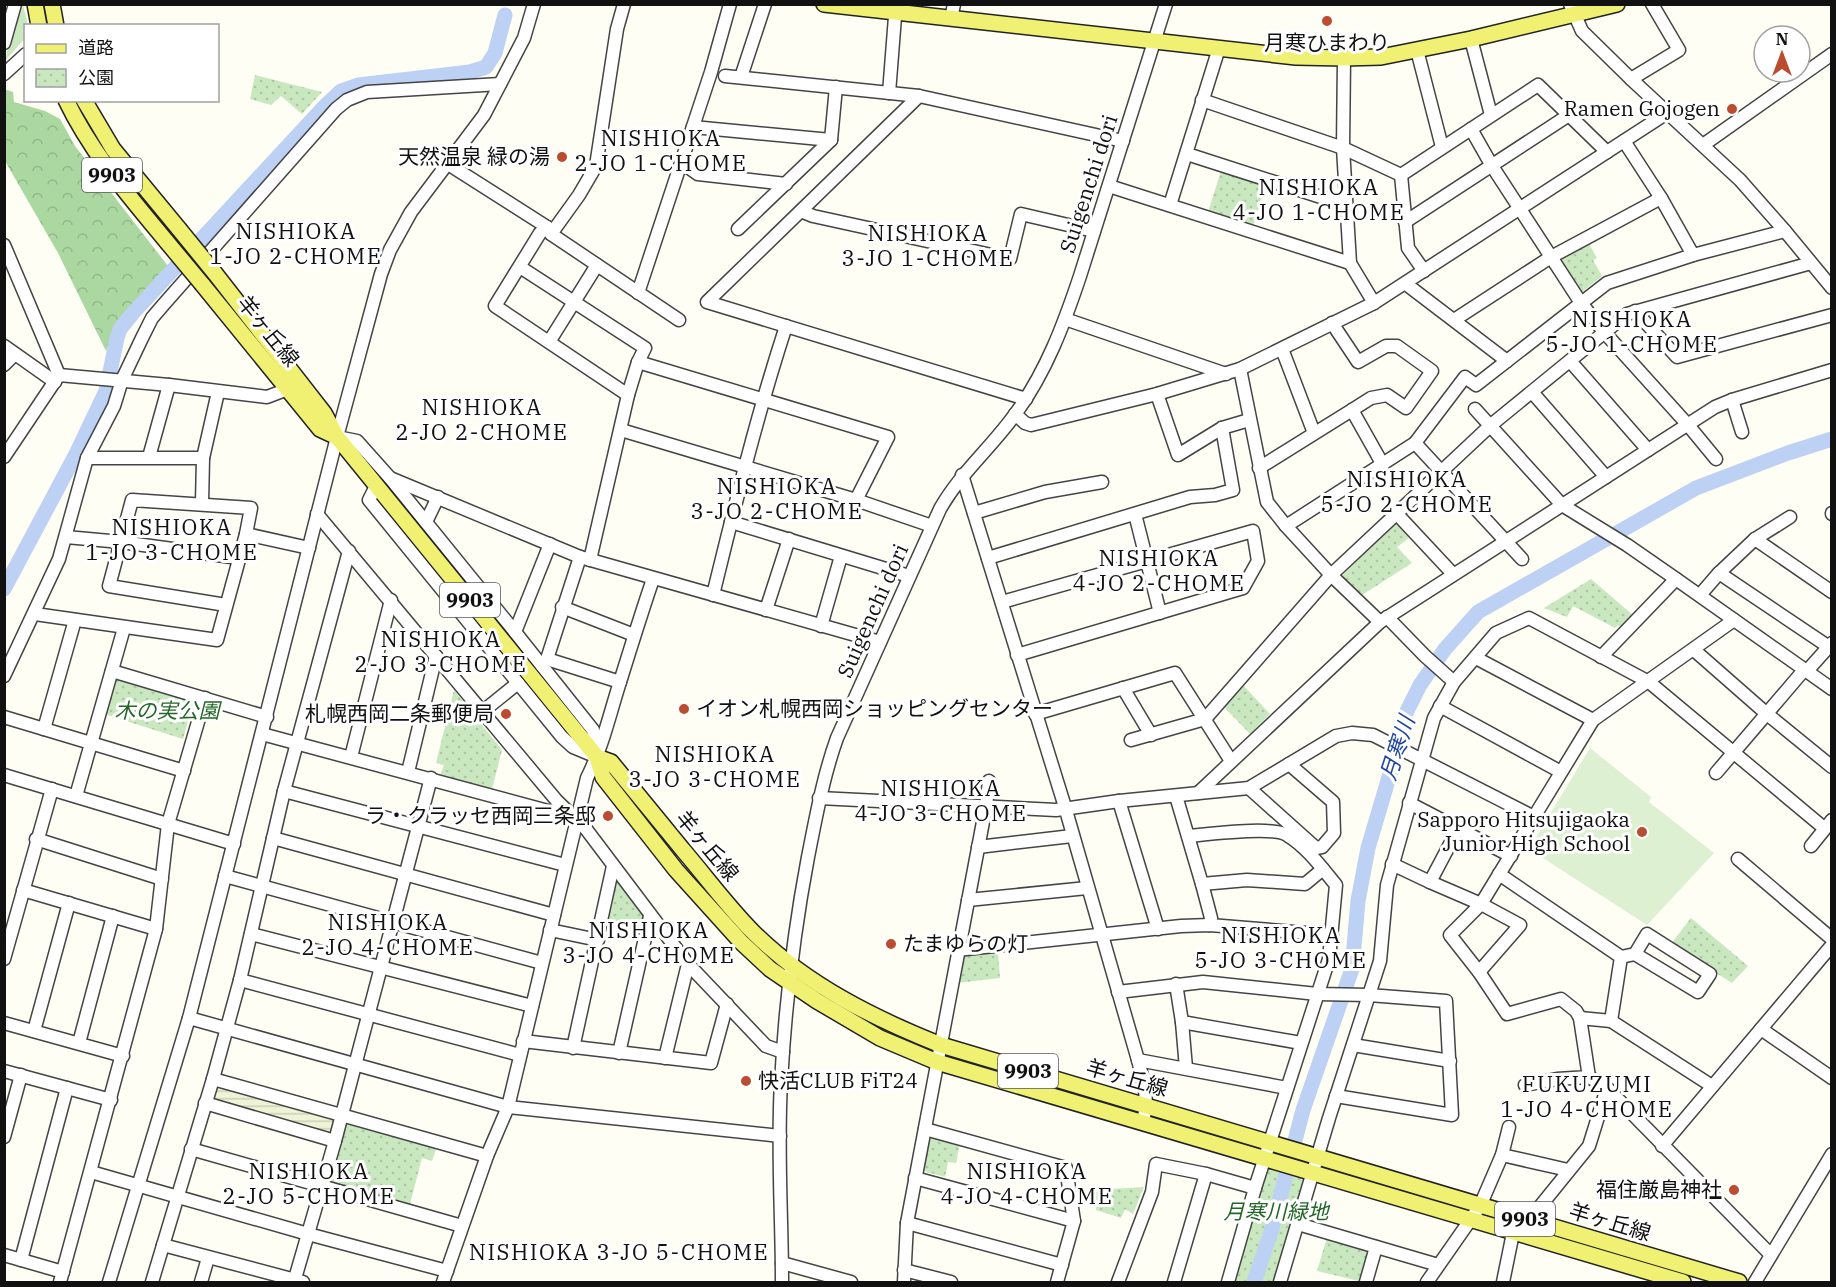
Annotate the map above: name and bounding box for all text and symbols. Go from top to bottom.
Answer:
marker: 月寒ひまわり [1320,14,1334,28]
legend [24,24,219,102]
north arrow [1752,24,1812,84]
place label: 月寒ひまわり [1264,28,1390,56]
text: N [1776,29,1788,49]
text: 道路 [78,36,114,59]
text: 公園 [78,66,114,89]
place label: Ramen Gojogen [1564,94,1720,122]
marker: Ramen Gojogen [1725,102,1739,116]
street label: Suigenchi dori [1052,111,1124,256]
district label: NISHIOKA 2-JO 1-CHOME [575,123,747,177]
place label: 天然温泉 緑の湯 [398,142,550,170]
marker: 天然温泉 緑の湯 [555,150,569,164]
road number: 9903 [82,158,142,192]
district label: NISHIOKA 4-JO 1-CHOME [1233,172,1405,226]
district label: NISHIOKA 1-JO 2-CHOME [210,216,382,270]
district label: NISHIOKA 3-JO 1-CHOME [842,218,1014,272]
street label: 羊ヶ丘線 [231,289,306,372]
district label: NISHIOKA 5-JO 1-CHOME [1546,304,1718,358]
district label: NISHIOKA 2-JO 2-CHOME [396,392,568,446]
district label: NISHIOKA 5-JO 2-CHOME [1321,464,1493,518]
district label: NISHIOKA 3-JO 2-CHOME [691,471,863,525]
district label: NISHIOKA 1-JO 3-CHOME [86,512,258,566]
street label: Suigenchi dori [830,539,914,682]
district label: NISHIOKA 4-JO 2-CHOME [1073,543,1245,597]
road number: 9903 [440,583,500,617]
district label: NISHIOKA 2-JO 3-CHOME [355,624,527,678]
place label: イオン札幌西岡ショッピングセンター [696,694,1053,722]
park label: 木の実公園 [115,696,222,724]
place label: 札幌西岡二条郵便局 [305,699,494,727]
marker: イオン札幌西岡ショッピングセンター [677,702,691,716]
marker: 札幌西岡二条郵便局 [499,707,513,721]
water label: 月寒川 [1373,710,1421,784]
district label: NISHIOKA 3-JO 3-CHOME [629,739,801,793]
district label: NISHIOKA 4-JO 3-CHOME [855,773,1027,827]
place label: ラ・クラッセ西岡三条邸 [365,801,596,829]
street label: 羊ヶ丘線 [670,804,745,887]
place label: Sapporo Hitsujigaoka Junior High School [1417,805,1630,857]
marker: ラ・クラッセ西岡三条邸 [601,809,615,823]
marker: Sapporo Hitsujigaoka Junior High School [1635,825,1649,839]
district label: NISHIOKA 2-JO 4-CHOME [302,907,474,961]
district label: NISHIOKA 3-JO 4-CHOME [563,915,735,969]
district label: NISHIOKA 5-JO 3-CHOME [1195,920,1367,974]
place label: たまゆらの灯 [903,929,1028,957]
marker: たまゆらの灯 [884,937,898,951]
street label: 羊ヶ丘線 [1083,1052,1172,1102]
road number: 9903 [998,1054,1058,1088]
place label: 快活CLUB FiT24 [758,1066,918,1094]
district label: FUKUZUMI 1-JO 4-CHOME [1501,1069,1673,1123]
marker: 快活CLUB FiT24 [739,1074,753,1088]
district label: NISHIOKA 2-JO 5-CHOME [223,1156,395,1210]
district label: NISHIOKA 4-JO 4-CHOME [941,1156,1113,1210]
place label: 福住厳島神社 [1596,1175,1722,1203]
marker: 福住厳島神社 [1727,1183,1741,1197]
street label: 羊ヶ丘線 [1566,1195,1655,1247]
park label: 月寒川緑地 [1224,1197,1330,1225]
road number: 9903 [1495,1202,1555,1236]
district label: NISHIOKA 3-JO 5-CHOME [469,1237,769,1266]

